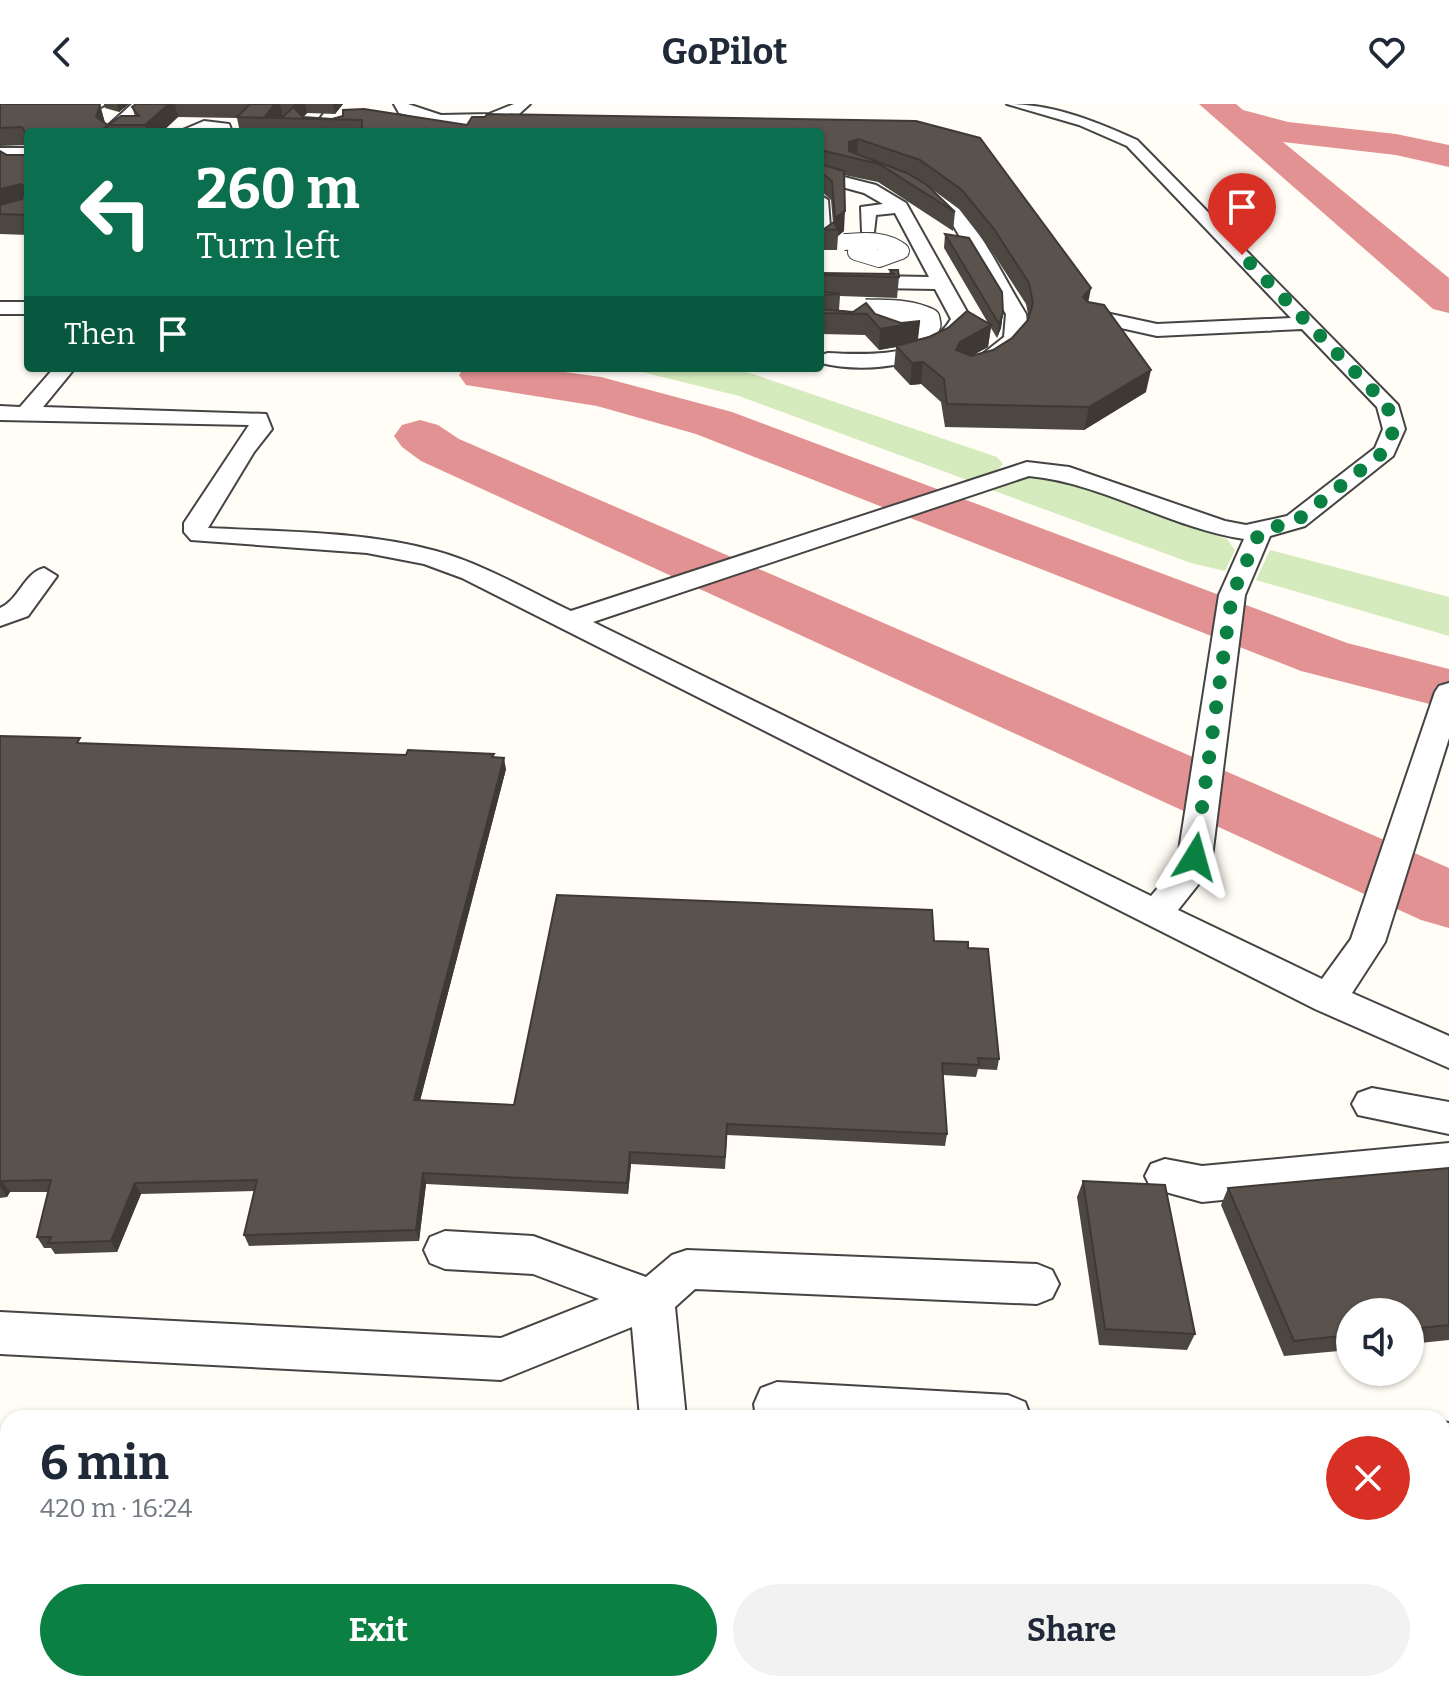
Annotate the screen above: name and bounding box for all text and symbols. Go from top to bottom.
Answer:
icon: back [40,30,84,74]
text: GoPilot [661,30,788,74]
icon: heart [1365,30,1409,74]
text: 260 m [196,156,360,223]
icon: left [64,160,168,264]
pin [1208,173,1276,255]
icon: arrive [1220,185,1264,229]
text: Turn left [196,224,340,268]
icon: arrive [151,312,195,356]
text: Then [64,316,135,352]
position arrow [1153,815,1237,899]
map controls [1336,1298,1424,1386]
button: sound [1336,1298,1424,1386]
text: 6 min [40,1434,169,1492]
button: close [1326,1436,1410,1520]
text: 420 m · 16:24 [40,1493,193,1524]
button: Exit [40,1584,717,1676]
button: Share [733,1584,1410,1676]

